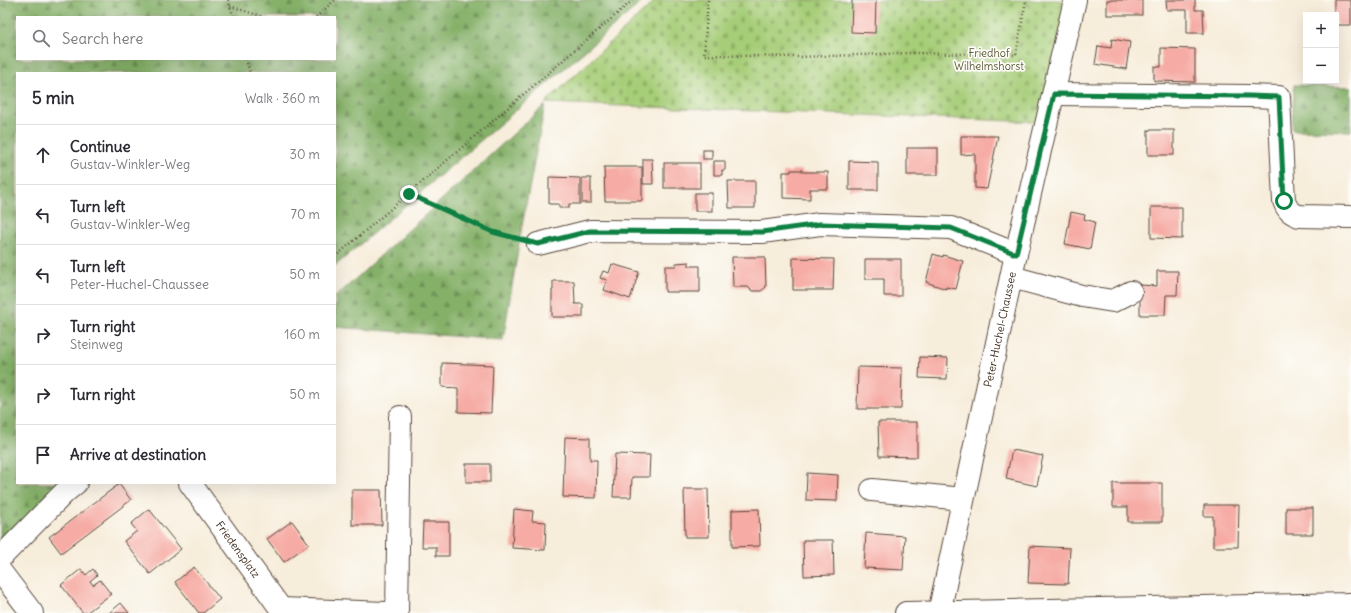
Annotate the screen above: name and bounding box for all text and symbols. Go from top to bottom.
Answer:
map controls [1303,12,1339,84]
button: + [1303,12,1339,48]
search box [16,16,336,60]
icon: search [30,27,52,49]
text: Search here [62,29,143,48]
park label: Friedhof Wilhelmshorst [954,46,1024,73]
button: − [1303,48,1339,84]
text: 5 min [32,87,74,109]
text: Walk · 360 m [245,90,320,107]
text: Continue [70,137,131,156]
icon: ahead [32,144,54,166]
text: 30 m [290,146,320,163]
text: Gustav-Winkler-Weg [70,156,190,173]
route end [400,185,418,203]
route start [1275,192,1293,210]
text: Turn left [70,197,125,216]
icon: left [32,204,54,226]
text: 70 m [291,206,320,223]
text: Gustav-Winkler-Weg [70,216,190,233]
text: Turn left [70,257,125,276]
icon: left [32,264,54,286]
text: 50 m [289,266,320,283]
street label: Peter-Huchel-Chaussee [981,270,1019,388]
text: Peter-Huchel-Chaussee [70,276,209,293]
text: Turn right [70,317,135,336]
icon: right [32,324,54,346]
text: 160 m [284,326,320,343]
text: Steinweg [70,336,123,353]
icon: right [32,384,54,406]
text: Turn right [70,385,135,404]
text: 50 m [289,386,320,403]
icon: arrive [32,444,54,466]
text: Arrive at destination [70,445,206,464]
street label: Friedensplatz [213,518,263,581]

